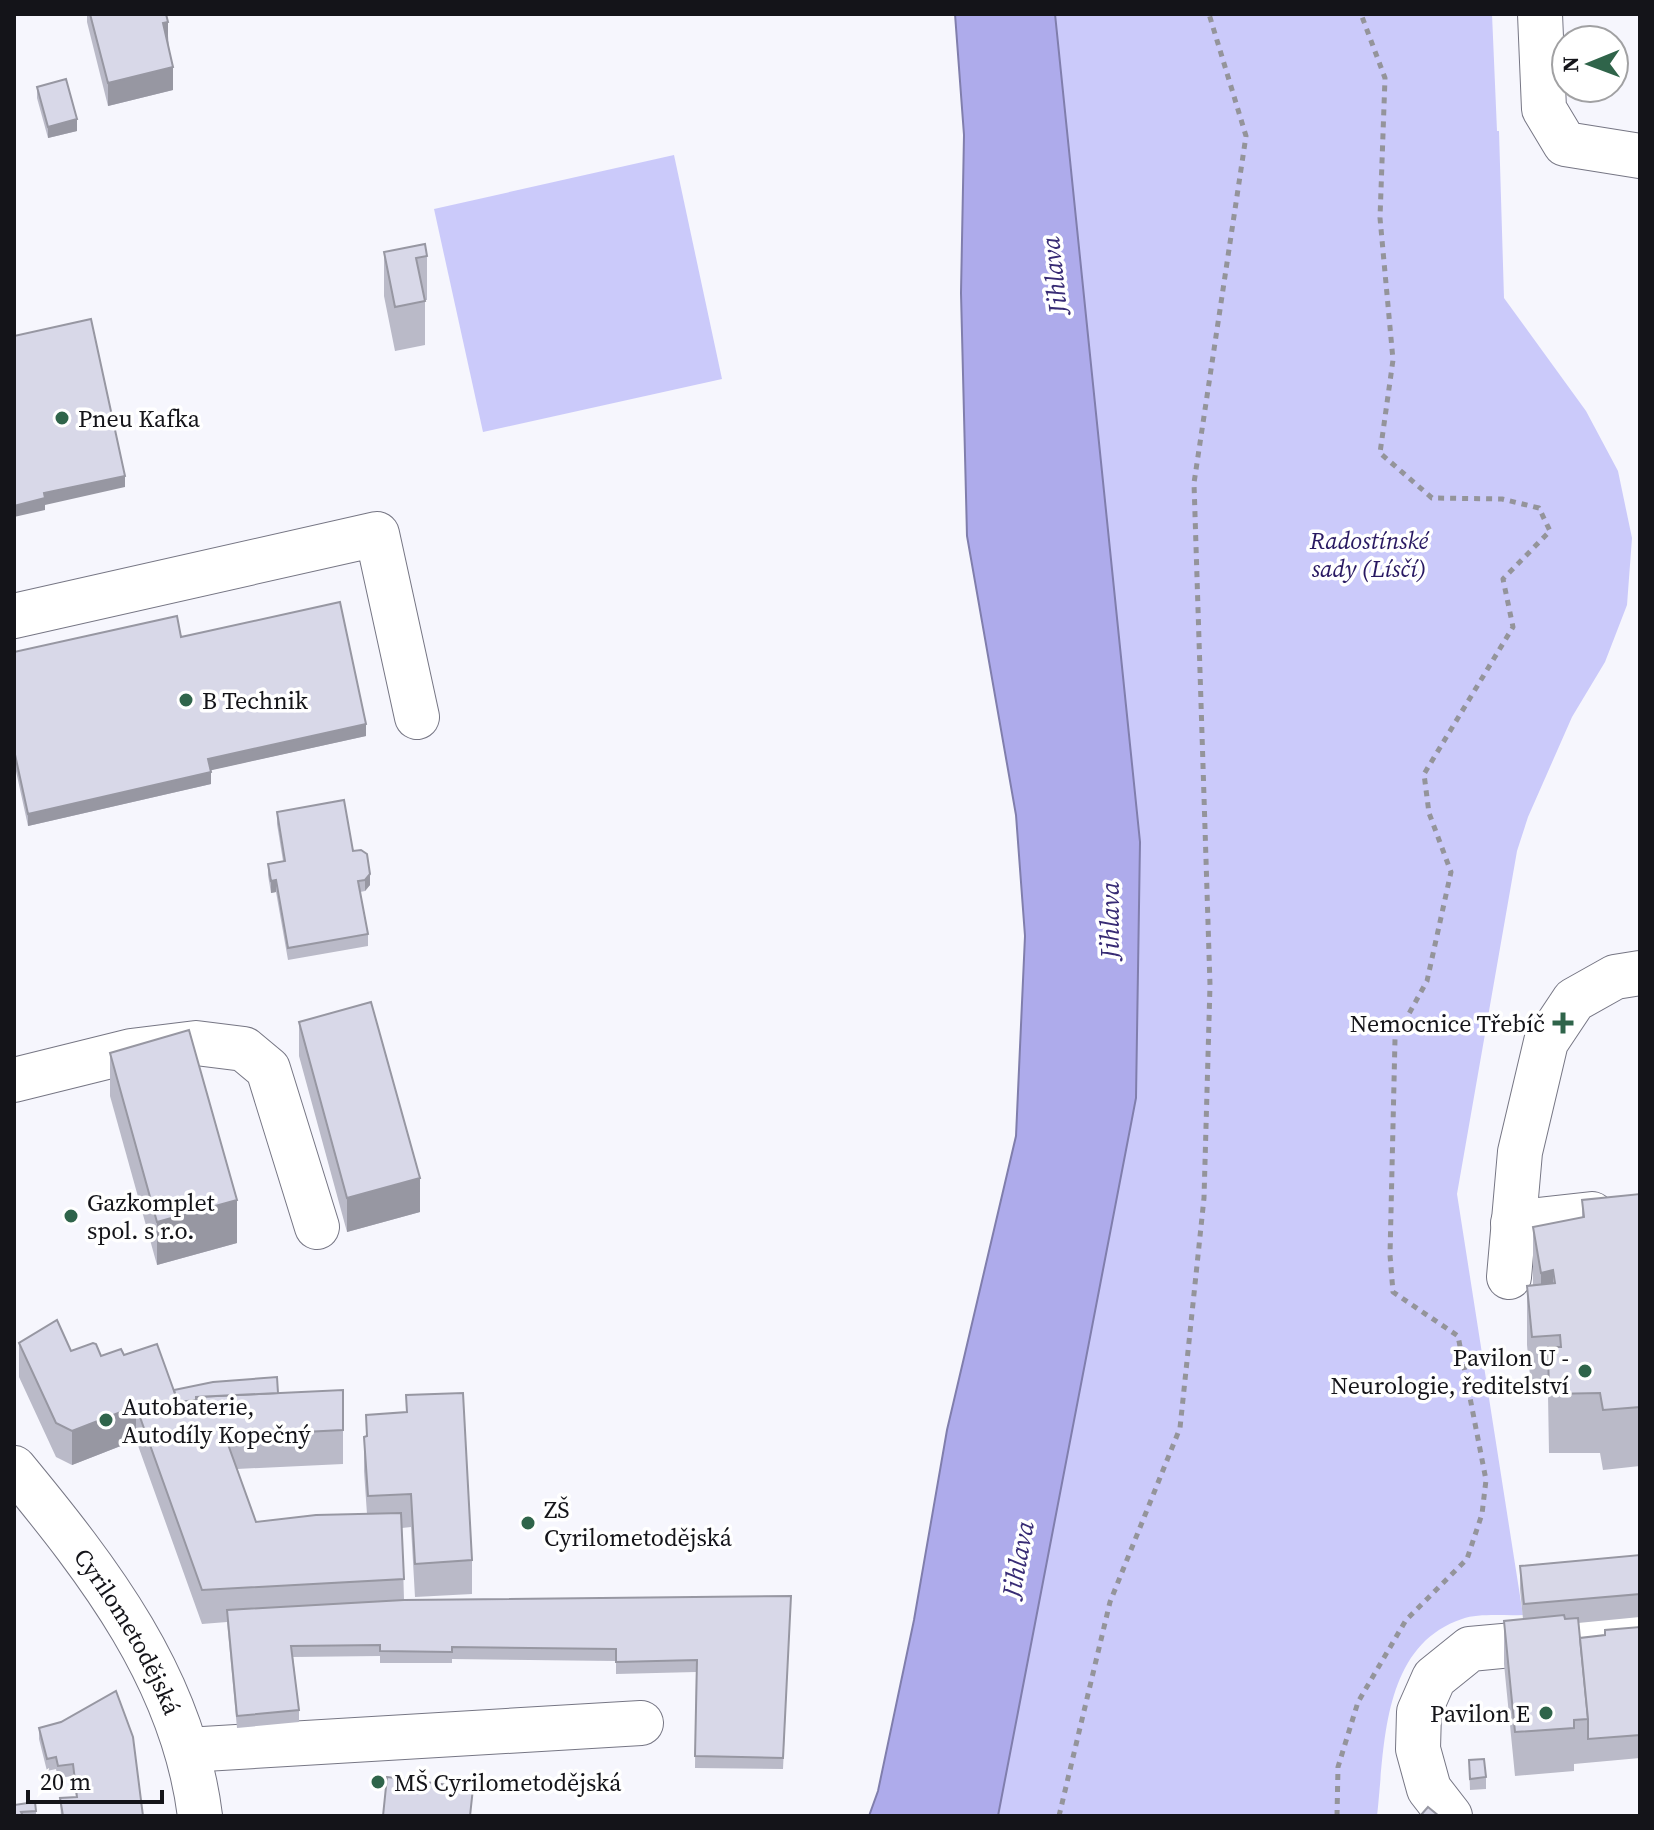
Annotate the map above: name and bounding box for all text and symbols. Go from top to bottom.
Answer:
north arrow [1550,24,1630,104]
text: N [1555,56,1585,73]
water label: Jihlava [1032,234,1076,318]
place label: Pneu Kafka [78,402,201,435]
marker: Pneu Kafka [53,409,71,427]
park label: Radostínské sady (Lísčí) [1309,524,1430,585]
place label: B Technik [202,684,309,717]
marker: B Technik [177,691,195,709]
water label: Jihlava [1092,881,1128,962]
place label: Nemocnice Třebíč [1350,1007,1545,1040]
marker: Nemocnice Třebíč [1552,1012,1574,1034]
place label: Gazkomplet spol. s r.o. [87,1186,215,1247]
marker: Gazkomplet spol. s r.o. [62,1207,80,1225]
place label: Pavilon U - Neurologie, ředitelství [1331,1341,1569,1402]
marker: Pavilon U - Neurologie, ředitelství [1576,1362,1594,1380]
place label: Autobaterie, Autodíly Kopečný [122,1390,311,1451]
marker: Autobaterie, Autodíly Kopečný [97,1411,115,1429]
place label: ZŠ Cyrilometodějská [544,1493,733,1554]
marker: ZŠ Cyrilometodějská [519,1514,537,1532]
water label: Jihlava [992,1517,1043,1603]
street label: Cyrilometodějská [67,1541,189,1720]
place label: Pavilon E [1430,1697,1530,1730]
marker: Pavilon E [1537,1704,1555,1722]
scale bar [28,1754,162,1804]
text: 20 m [40,1765,91,1798]
place label: MŠ Cyrilometodějská [394,1766,622,1799]
marker: MŠ Cyrilometodějská [369,1773,387,1791]

